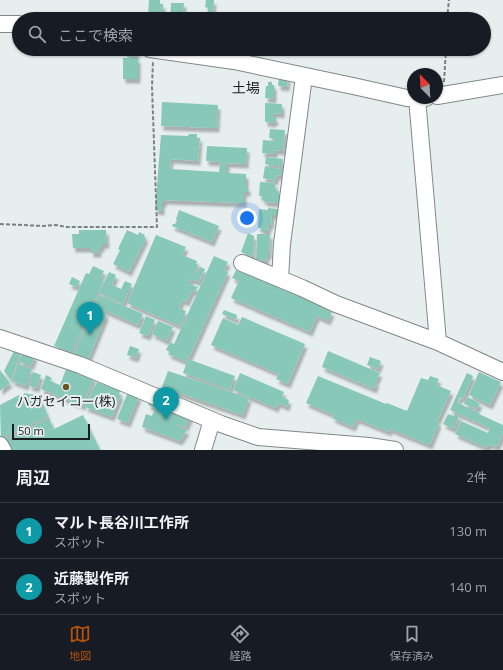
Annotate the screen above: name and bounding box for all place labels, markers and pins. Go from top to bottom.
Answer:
pin: 1 [77,302,103,335]
marker: ハガセイコー(株) [61,382,71,392]
pin: 2 [153,387,179,420]
place label: ハガセイコー(株) [17,392,115,410]

